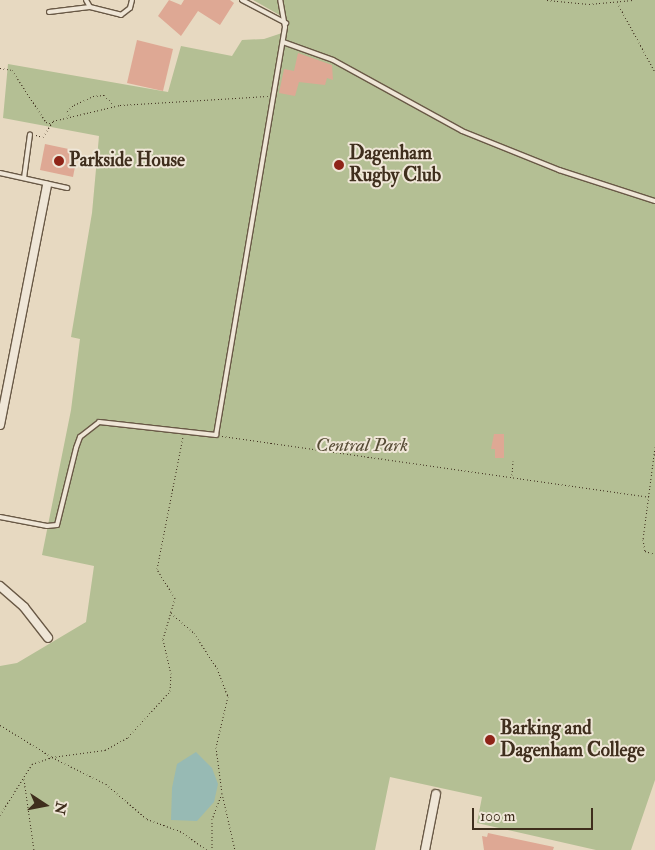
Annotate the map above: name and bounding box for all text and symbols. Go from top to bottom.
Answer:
place label: Dagenham Rugby Club [349,143,441,187]
place label: Parkside House [69,150,185,172]
marker: Parkside House [53,155,65,167]
marker: Dagenham Rugby Club [333,159,345,171]
park label: Central Park [316,435,408,457]
place label: Barking and Dagenham College [500,718,645,762]
marker: Barking and Dagenham College [484,734,496,746]
north arrow [20,780,70,830]
scale bar [475,798,596,830]
text: N [51,800,70,816]
text: 100 m [480,807,515,826]

